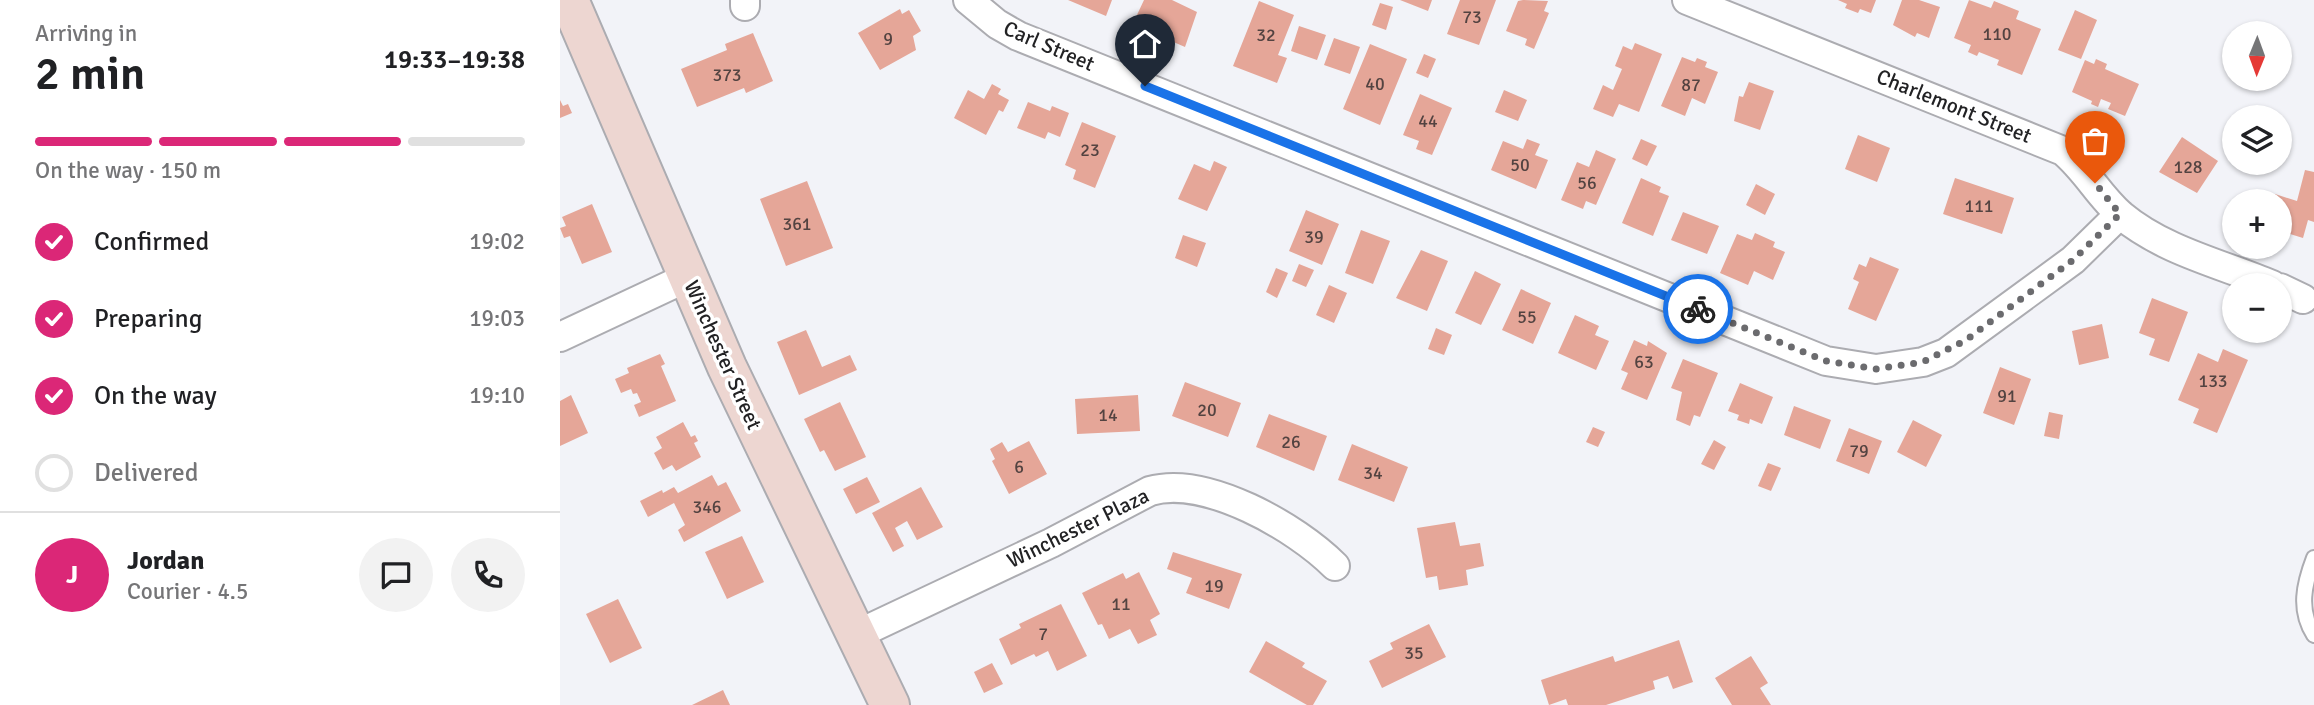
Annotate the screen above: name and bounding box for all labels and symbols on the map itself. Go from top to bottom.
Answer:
house number: 73 [1462,6,1482,28]
pin [1115,14,1175,86]
street label: Carl Street [1000,15,1098,77]
north arrow [2222,21,2292,91]
house number: 110 [1982,23,2012,45]
house number: 32 [1256,24,1276,46]
house number: 9 [883,28,893,50]
street label: Charlemont Street [1873,63,2035,149]
house number: 373 [712,64,742,86]
house number: 40 [1365,73,1385,95]
house number: 87 [1681,74,1701,96]
house number: 44 [1418,110,1438,132]
pin [2065,111,2125,183]
house number: 23 [1080,139,1100,161]
house number: 50 [1510,154,1530,176]
house number: 128 [2173,156,2203,178]
house number: 56 [1577,172,1597,194]
house number: 111 [1964,195,1994,217]
house number: 361 [782,213,812,235]
house number: 39 [1304,226,1324,248]
courier [1663,274,1733,344]
street label: Winchester Street [678,276,768,434]
house number: 55 [1517,306,1537,328]
house number: 63 [1634,351,1654,373]
house number: 133 [2198,370,2228,392]
house number: 91 [1997,385,2017,407]
house number: 20 [1197,399,1217,421]
house number: 14 [1098,404,1118,426]
house number: 26 [1281,431,1301,453]
house number: 79 [1849,440,1869,462]
house number: 6 [1014,456,1024,478]
house number: 34 [1363,462,1383,484]
street label: Winchester Plaza [1003,482,1153,574]
house number: 346 [692,496,722,518]
house number: 19 [1204,575,1224,597]
house number: 11 [1111,593,1131,615]
house number: 7 [1038,623,1048,645]
house number: 35 [1404,642,1424,664]

